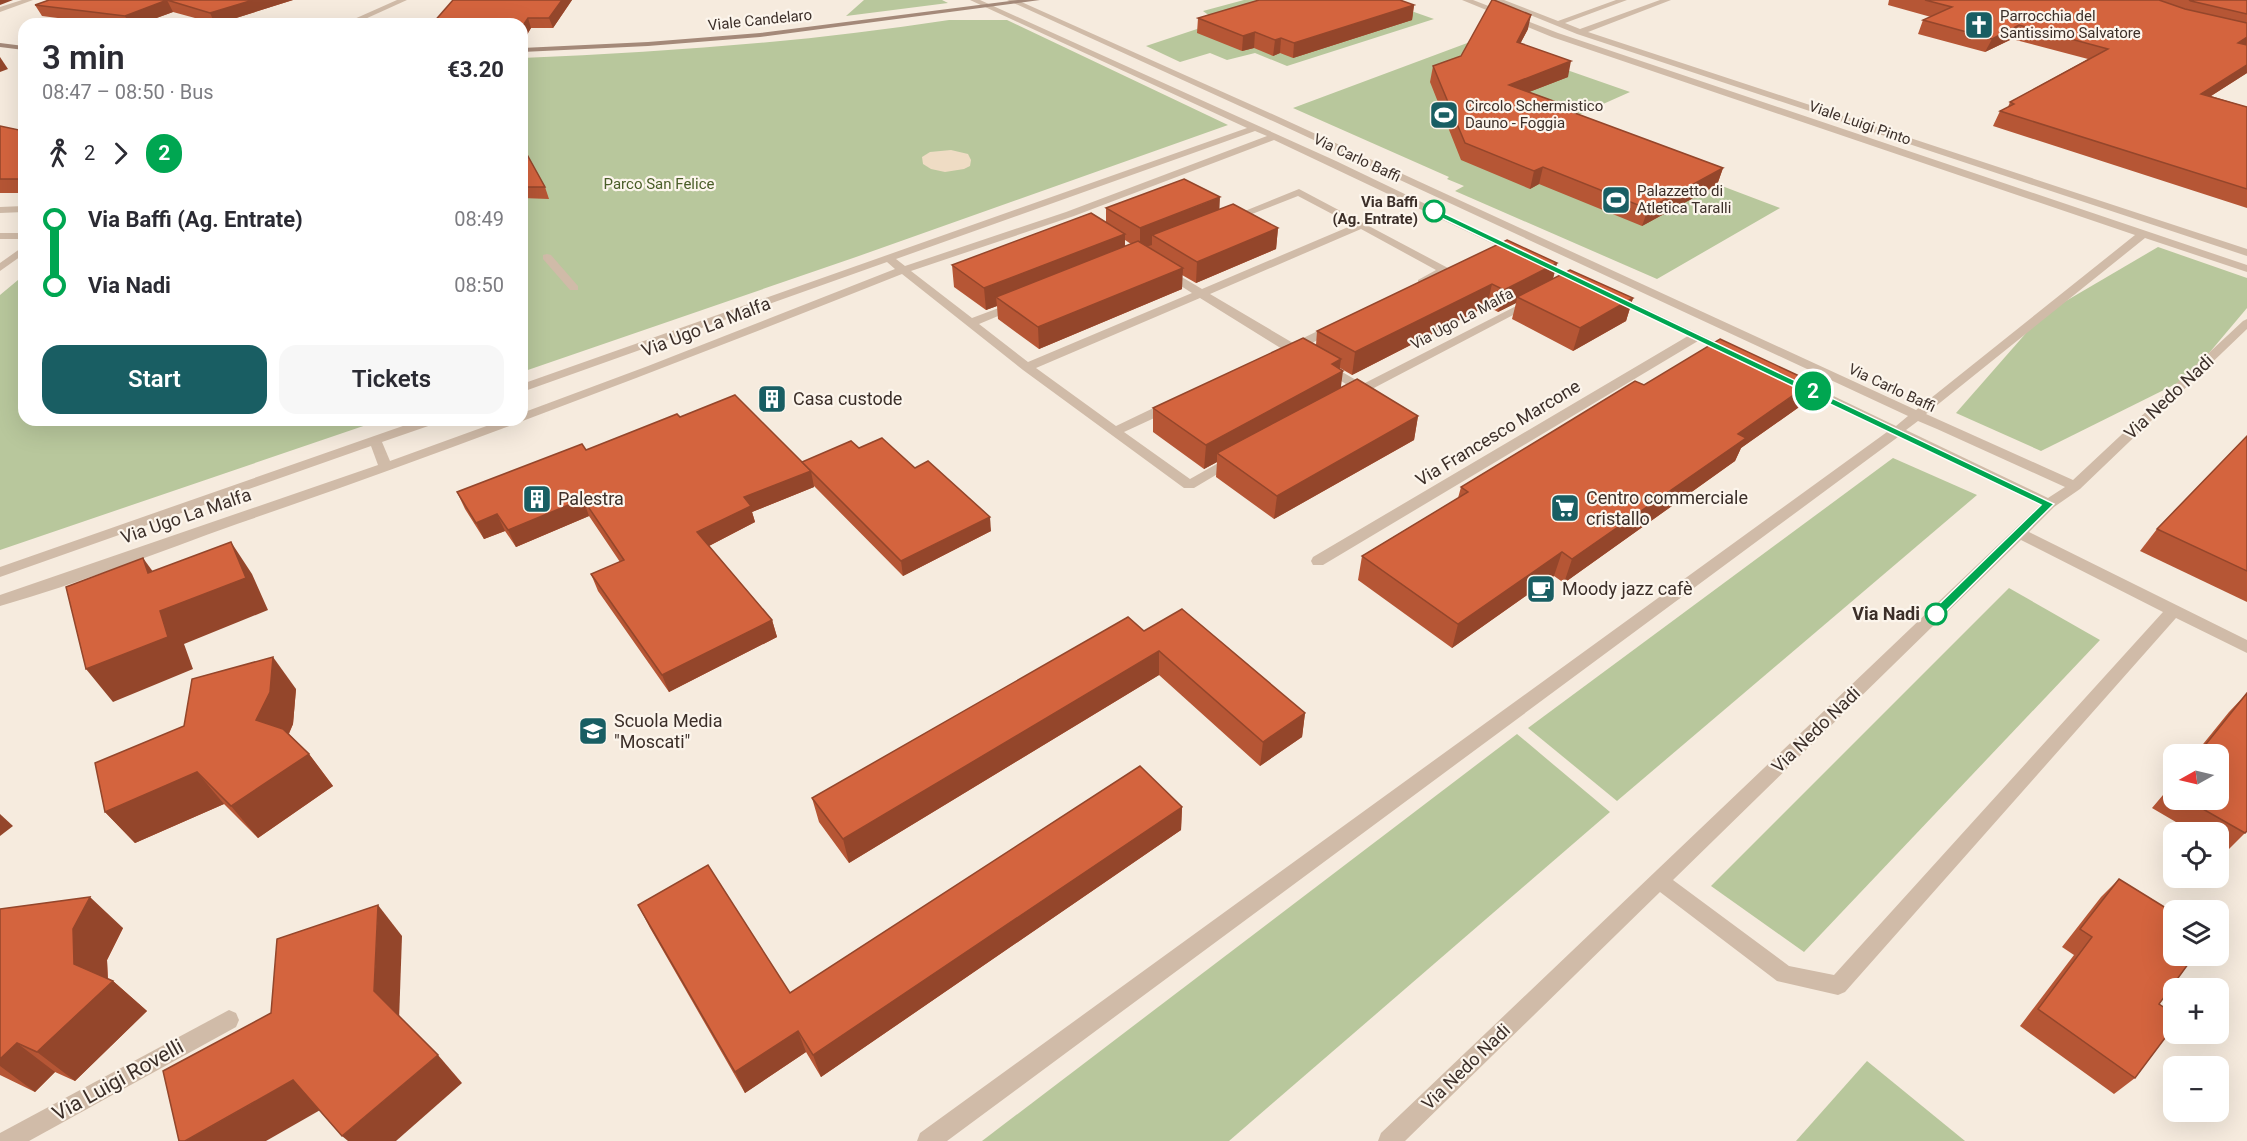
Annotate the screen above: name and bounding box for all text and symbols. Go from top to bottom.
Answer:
street label: Viale Candelaro [707,6,813,34]
place label: Parrocchia del Santissimo Salvatore [2000,7,2141,42]
church icon: Parrocchia del Santissimo Salvatore [1963,9,1995,41]
text: 3 min [42,38,125,77]
text: €3.20 [447,57,504,82]
text: 08:47 – 08:50 · Bus [42,80,214,104]
place label: Circolo Schermistico Dauno - Foggia [1465,97,1603,132]
street label: Viale Luigi Pinto [1807,97,1913,149]
sports icon: Circolo Schermistico Dauno - Foggia [1428,99,1460,131]
street label: Via Carlo Baffi [1310,130,1404,186]
icon: walk [42,137,75,170]
icon: forward [104,137,137,170]
text: 2 [84,141,95,165]
text: 2 [158,141,170,165]
park label: Parco San Felice [604,175,714,193]
place label: Palazzetto di Atletica Taralli [1637,182,1731,217]
sports icon: Palazzetto di Atletica Taralli [1600,184,1632,216]
place label: Via Baffi (Ag. Entrate) [1332,193,1418,228]
marker: Via Baffi (Ag. Entrate) [1423,200,1445,222]
text: Via Baffi (Ag. Entrate) [88,207,303,232]
text: 08:49 [454,207,504,231]
text: Via Nadi [88,273,171,298]
text: 08:50 [454,273,504,297]
street label: Via Ugo La Malfa [1408,284,1516,354]
street label: Via Ugo La Malfa [638,292,773,361]
button: Start [42,345,267,414]
button: Tickets [279,345,504,414]
street label: Via Nedo Nadi [2120,350,2218,443]
street label: Via Carlo Baffi [1845,360,1939,416]
line badge: 2 [1794,372,1832,410]
street label: Via Francesco Marcone [1412,375,1584,490]
text: 2 [1807,379,1819,403]
building icon: Casa custode [756,383,788,415]
place label: Casa custode [793,388,902,409]
street label: Via Ugo La Malfa [118,483,254,548]
building icon: Palestra [521,483,553,515]
place label: Centro commerciale cristallo [1586,487,1748,529]
place label: Palestra [558,488,624,509]
supermarket icon: Centro commerciale cristallo [1549,492,1581,524]
cafe icon: Moody jazz cafè [1525,573,1557,605]
place label: Moody jazz cafè [1562,578,1693,599]
place label: Via Nadi [1852,603,1920,624]
marker: Via Nadi [1925,603,1947,625]
street label: Via Nedo Nadi [1767,682,1864,777]
place label: Scuola Media "Moscati" [614,710,723,752]
school or university icon: Scuola Media "Moscati" [577,715,609,747]
north arrow [2163,744,2229,810]
map controls [2163,744,2229,1122]
button: locate [2163,822,2229,888]
button: layers [2163,900,2229,966]
button: + [2163,978,2229,1044]
street label: Via Nedo Nadi [1417,1019,1514,1114]
street label: Via Luigi Rovelli [48,1034,188,1126]
button: − [2163,1056,2229,1122]

